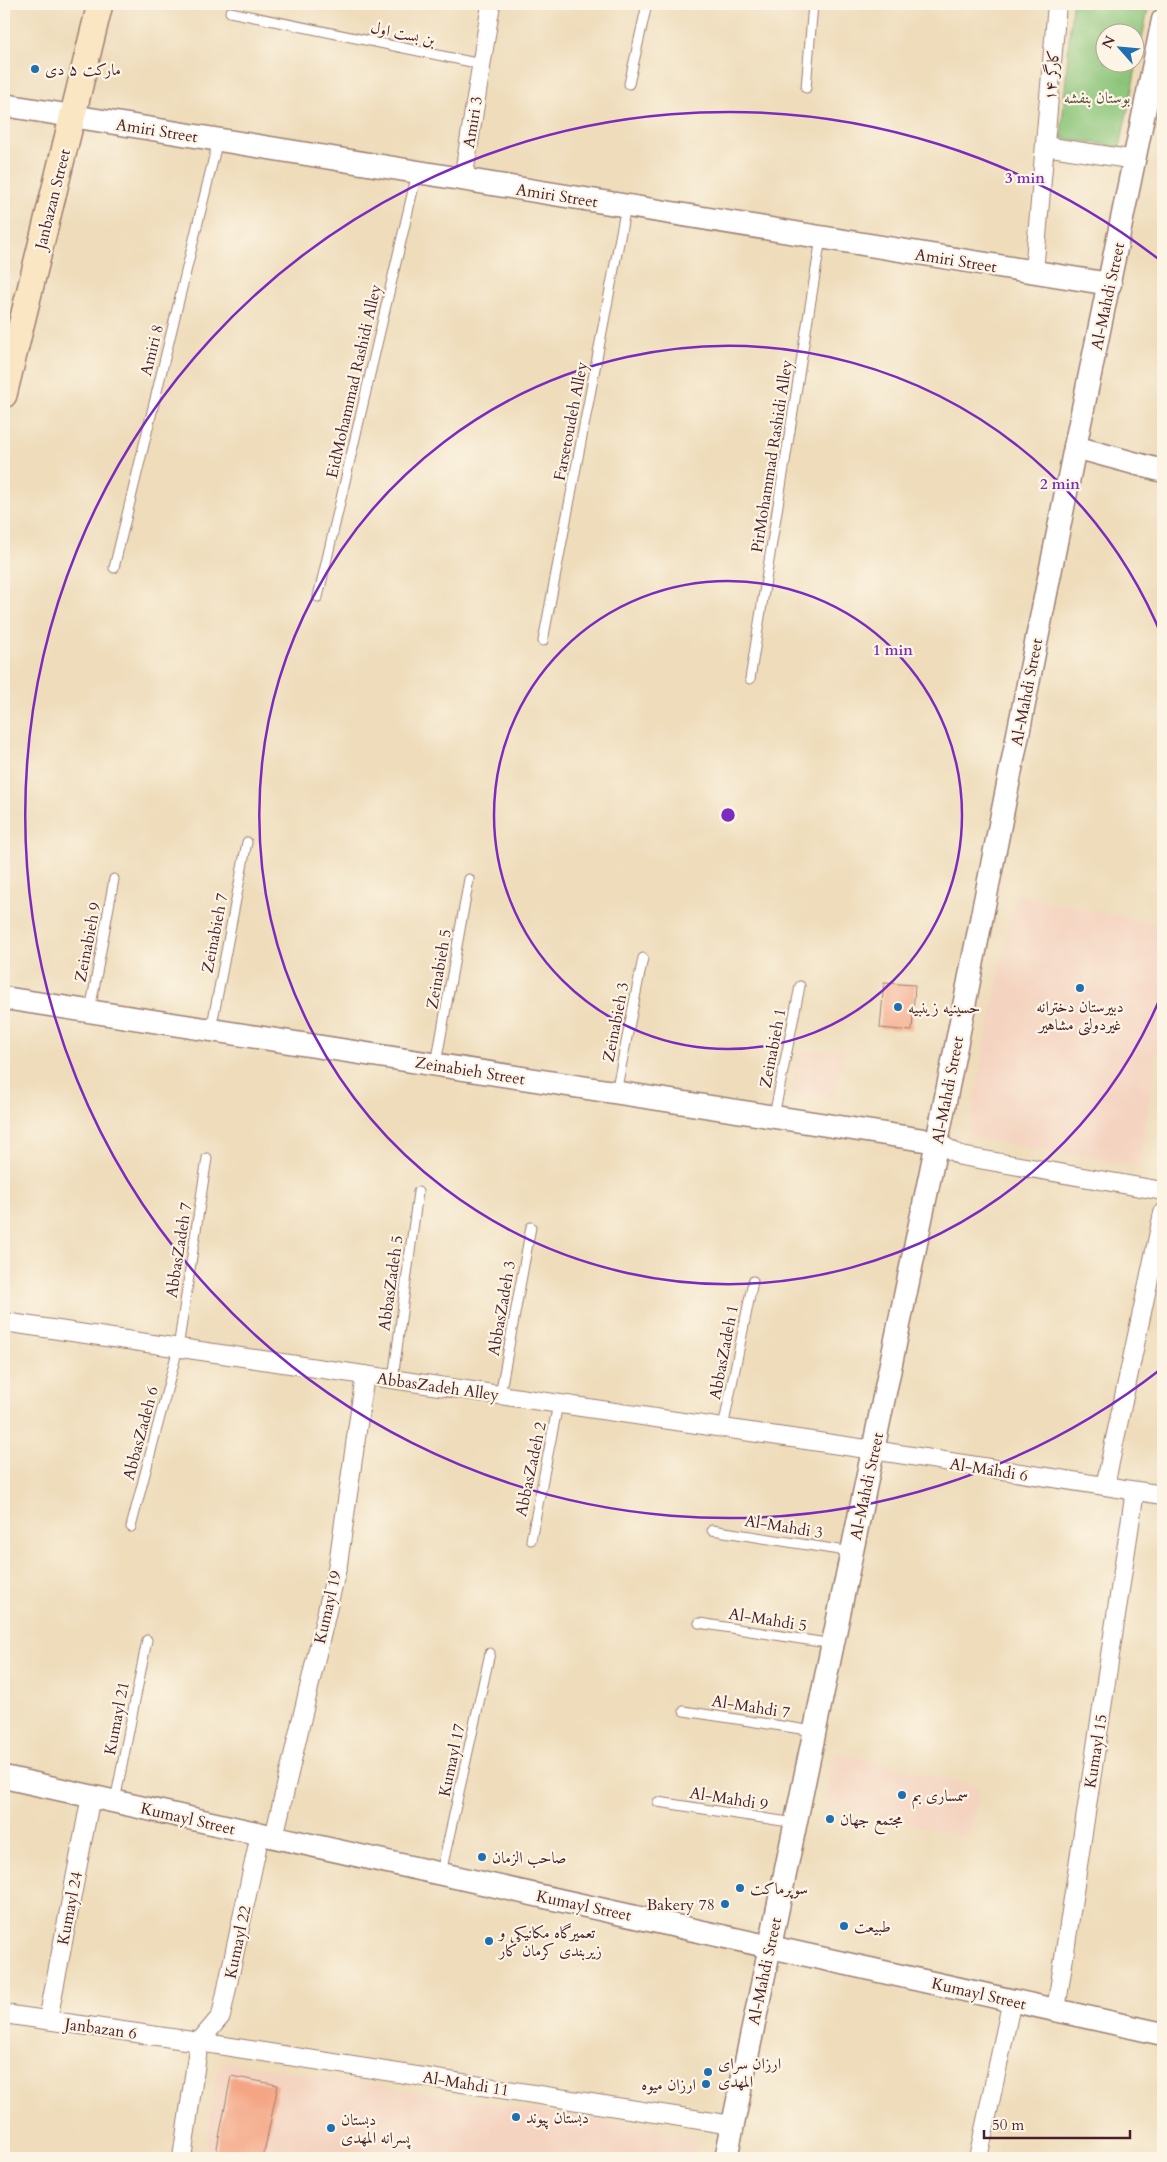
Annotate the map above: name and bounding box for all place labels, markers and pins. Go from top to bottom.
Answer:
place label: مارکت ۵ دی [45,59,121,81]
marker: مارکت ۵ دی [29,63,41,75]
centre of rings [719,806,737,824]
marker: دبیرستان دخترانه غیردولتی مشاهیر [1074,982,1086,994]
place label: دبیرستان دخترانه غیردولتی مشاهیر [1036,996,1124,1036]
place label: حسینیه زینبیه [908,997,980,1019]
marker: حسینیه زینبیه [892,1001,904,1013]
place label: سمساری بم [912,1785,968,1810]
marker: سمساری بم [896,1789,908,1801]
place label: مجتمع جهان [840,1809,903,1835]
marker: مجتمع جهان [824,1813,836,1825]
place label: صاحب الزمان [492,1847,566,1869]
marker: صاحب الزمان [476,1851,488,1863]
place label: سوپرماکت [750,1878,808,1900]
marker: سوپرماکت [734,1882,746,1894]
place label: Bakery 78 [646,1894,715,1916]
marker: Bakery 78 [719,1898,731,1910]
place label: طبیعت [854,1916,891,1938]
marker: طبیعت [838,1920,850,1932]
place label: تعمیرگاه مکانیکی و زیربندی کرمان کار [497,1922,602,1962]
marker: تعمیرگاه مکانیکی و زیربندی کرمان کار [483,1935,495,1947]
place label: ارزان سرای المهدی [718,2053,781,2093]
marker: ارزان سرای المهدی [702,2066,714,2078]
place label: ارزان میوه [641,2074,696,2096]
marker: ارزان میوه [700,2078,712,2090]
place label: دبستان پیوند [526,2107,589,2130]
place label: دبستان پسرانه المهدی [341,2109,412,2150]
marker: دبستان پیوند [510,2111,522,2123]
marker: دبستان پسرانه المهدی [325,2122,337,2134]

